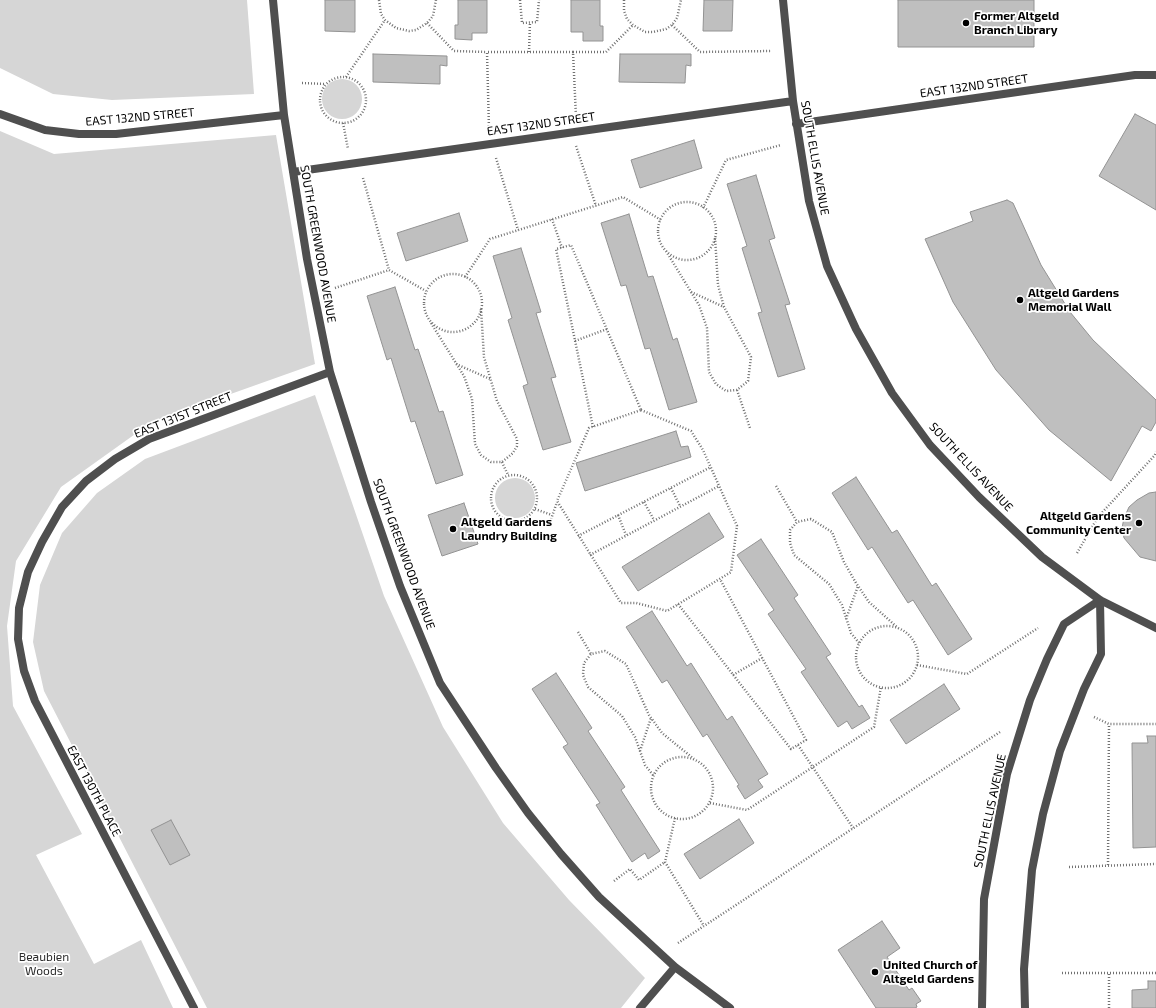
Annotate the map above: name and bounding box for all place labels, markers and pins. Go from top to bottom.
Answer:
place label: Former Altgeld Branch Library [974,9,1059,37]
marker: Former Altgeld Branch Library [961,18,971,28]
place label: Altgeld Gardens Memorial Wall [1028,286,1119,314]
marker: Altgeld Gardens Memorial Wall [1015,295,1025,305]
place label: Altgeld Gardens Community Center [1026,509,1131,537]
place label: Altgeld Gardens Laundry Building [461,515,557,543]
marker: Altgeld Gardens Community Center [1134,518,1144,528]
marker: Altgeld Gardens Laundry Building [448,524,458,534]
place label: United Church of Altgeld Gardens [883,958,977,986]
marker: United Church of Altgeld Gardens [870,967,880,977]

